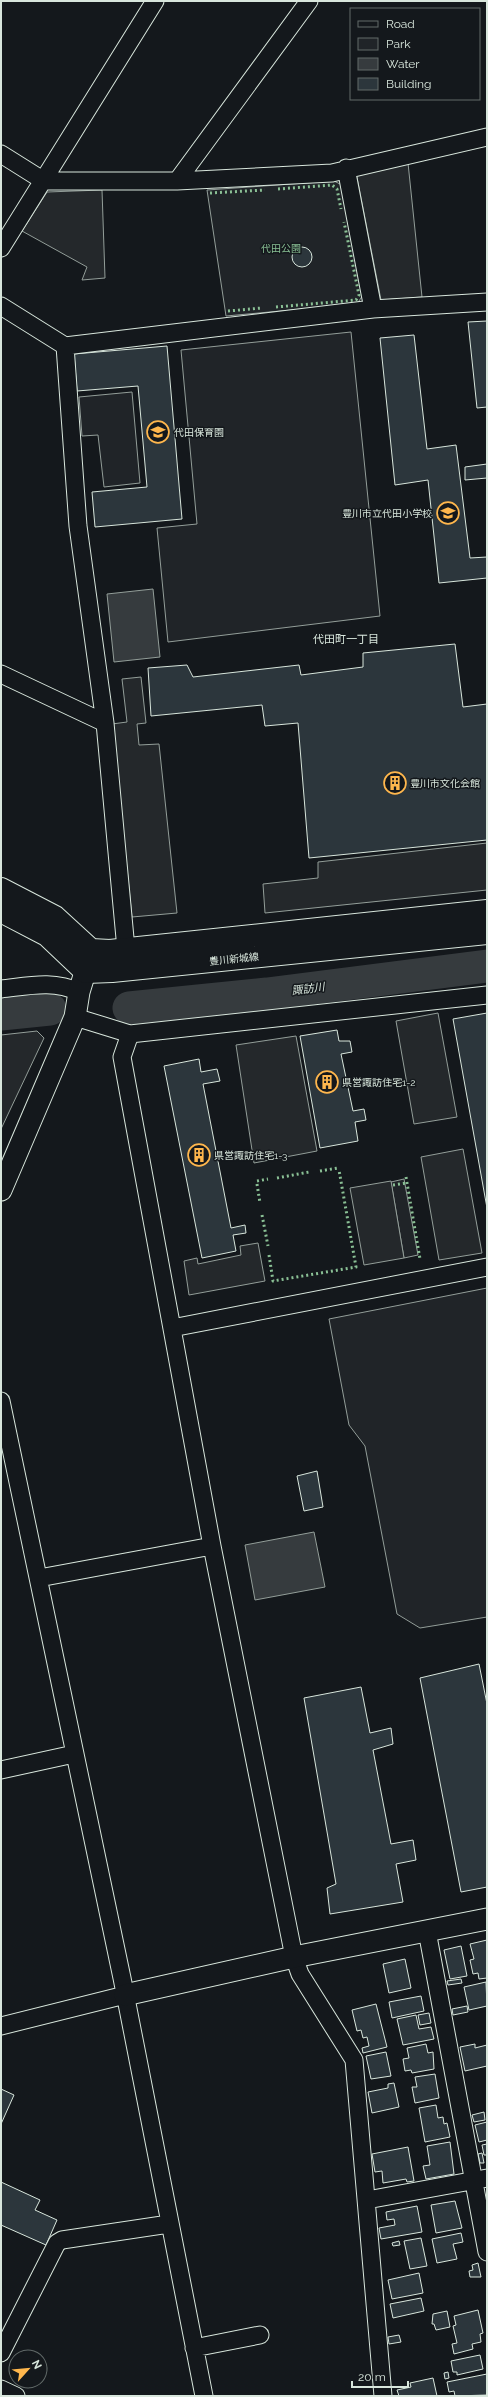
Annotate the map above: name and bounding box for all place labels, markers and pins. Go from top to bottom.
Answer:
school or university icon: 代田保育園 [145,419,171,445]
place label: 代田保育園 [174,427,224,438]
school or university icon: 豊川市立代田小学校 [435,500,461,526]
place label: 豊川市立代田小学校 [342,508,432,519]
building icon: 豊川市文化会館 [382,770,408,796]
place label: 豊川市文化会館 [410,778,480,789]
building icon: 県営諏訪住宅1-2 [314,1069,340,1095]
place label: 県営諏訪住宅1-2 [342,1077,416,1088]
building icon: 県営諏訪住宅1-3 [186,1142,212,1168]
place label: 県営諏訪住宅1-3 [214,1150,287,1161]

